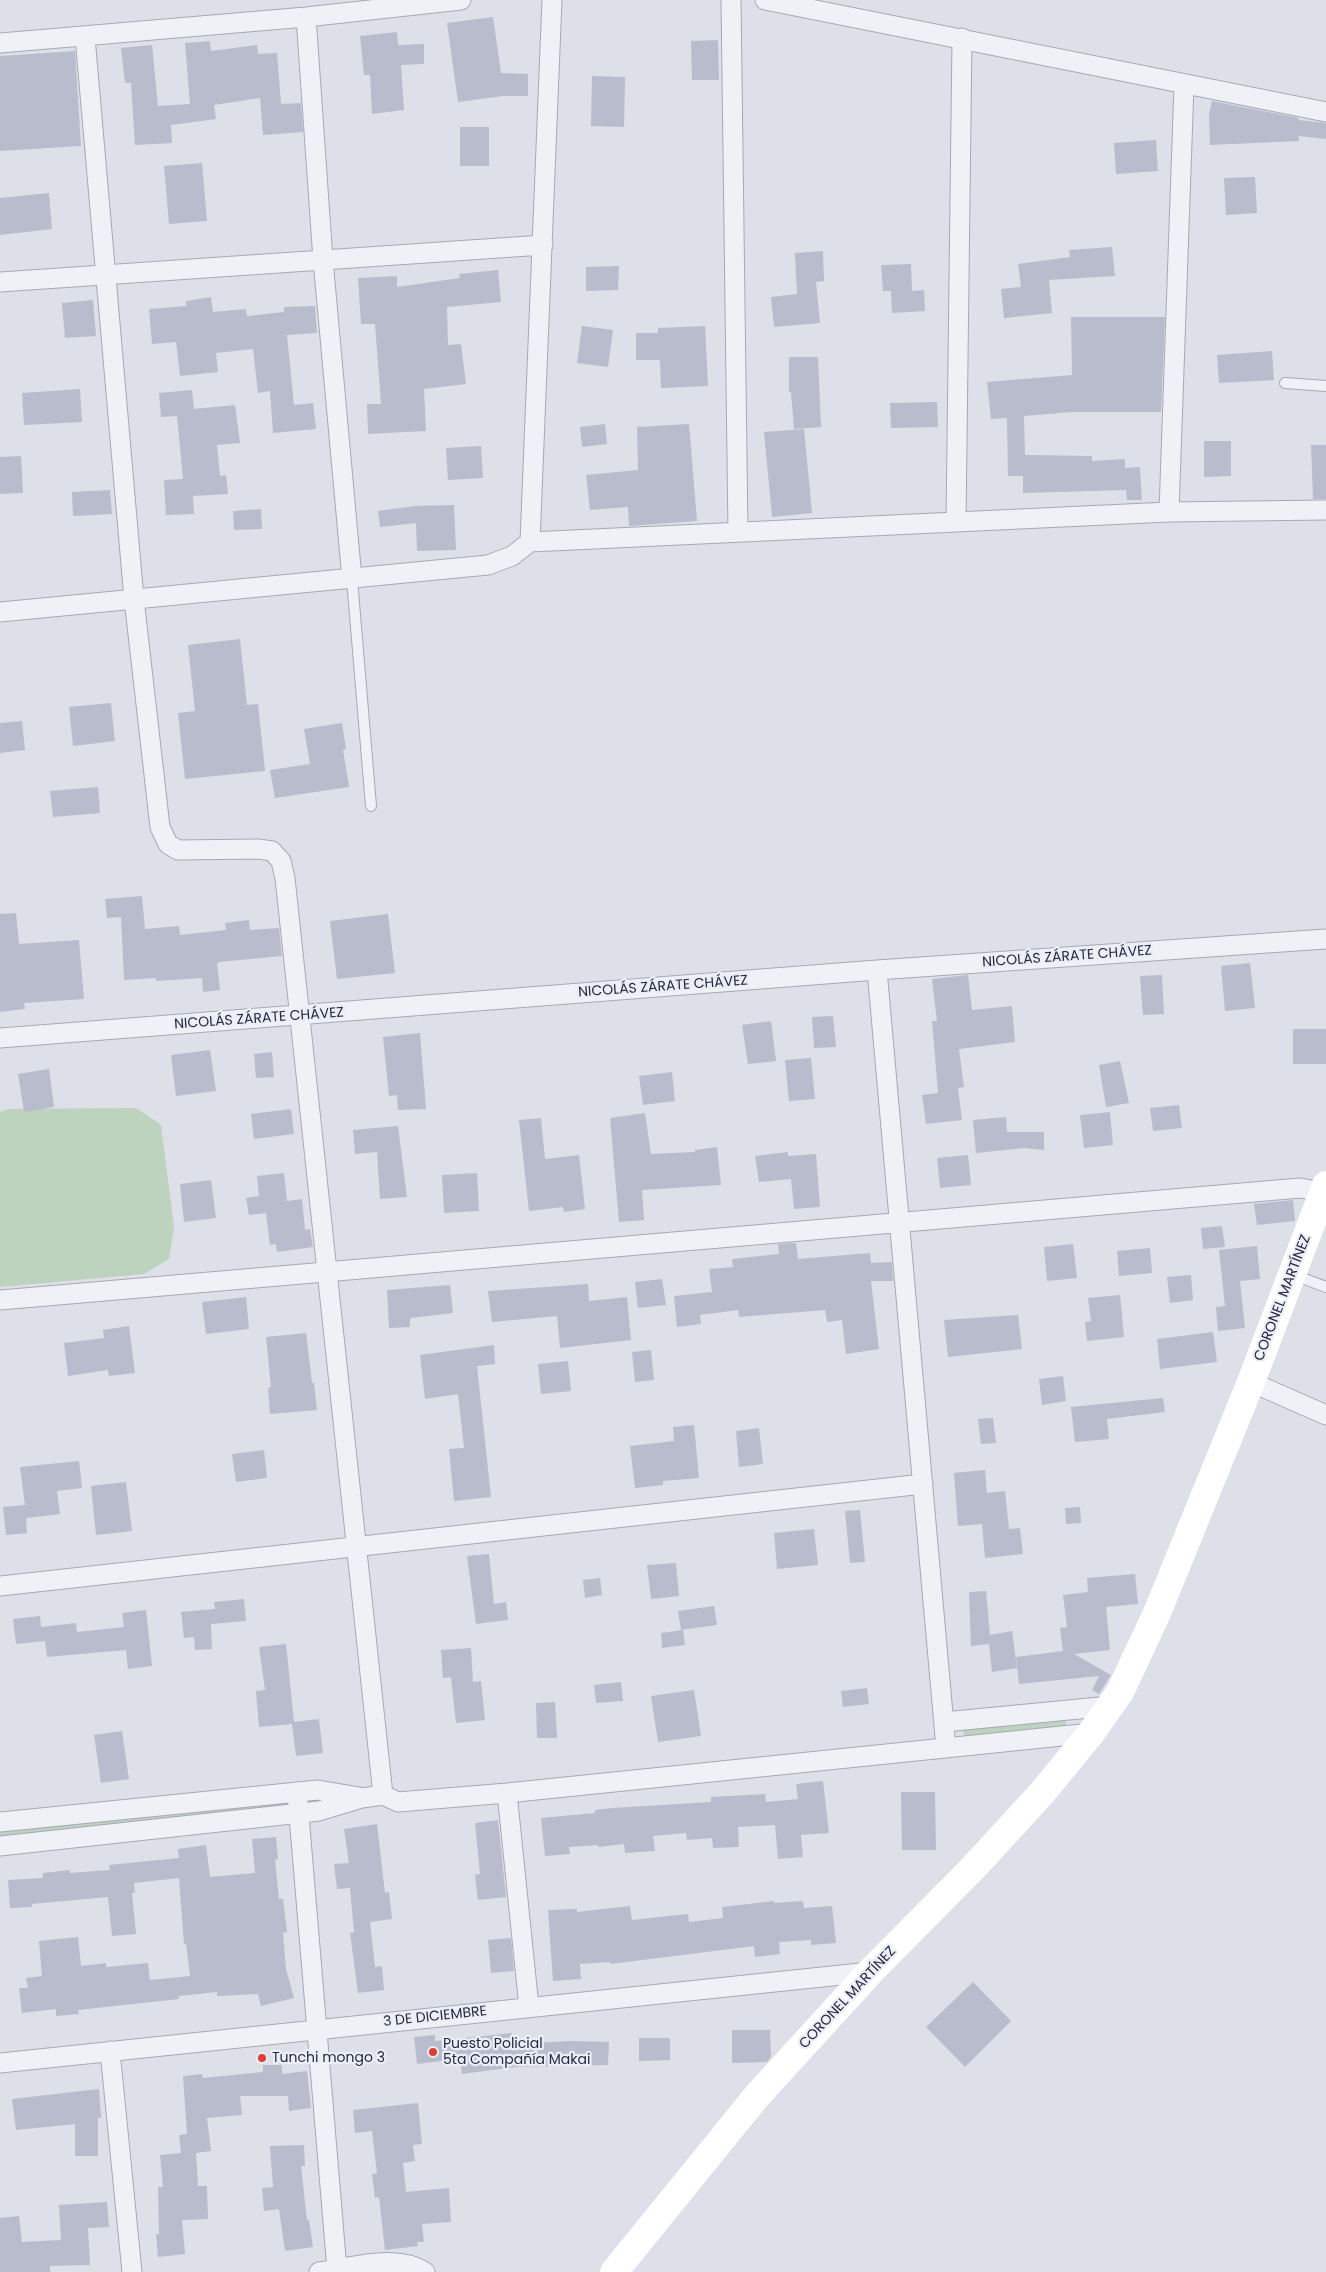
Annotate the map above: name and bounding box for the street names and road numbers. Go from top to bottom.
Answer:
street label: NICOLÁS ZÁRATE CHÁVEZ [982,943,1152,971]
street label: NICOLÁS ZÁRATE CHÁVEZ [578,973,748,1001]
street label: NICOLÁS ZÁRATE CHÁVEZ [174,1005,344,1033]
street label: CORONEL MARTÍNEZ [1251,1233,1315,1363]
street label: CORONEL MARTÍNEZ [796,1943,900,2053]
street label: 3 DE DICIEMBRE [382,2003,488,2031]

